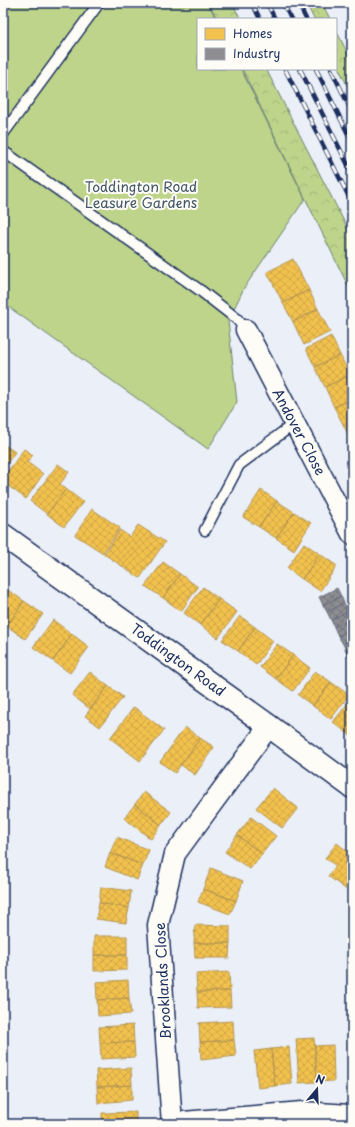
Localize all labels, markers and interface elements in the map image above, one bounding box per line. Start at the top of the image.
legend [197,18,337,70]
text: Homes [233,24,272,42]
text: Industry [233,44,281,62]
park label: Toddington Road Leasure Gardens [85,176,197,213]
street label: Andover Close [268,385,331,479]
street label: Toddington Road [127,618,230,701]
street label: Brooklands Close [149,922,176,1040]
north arrow [297,1069,337,1109]
text: N [314,1070,328,1089]

